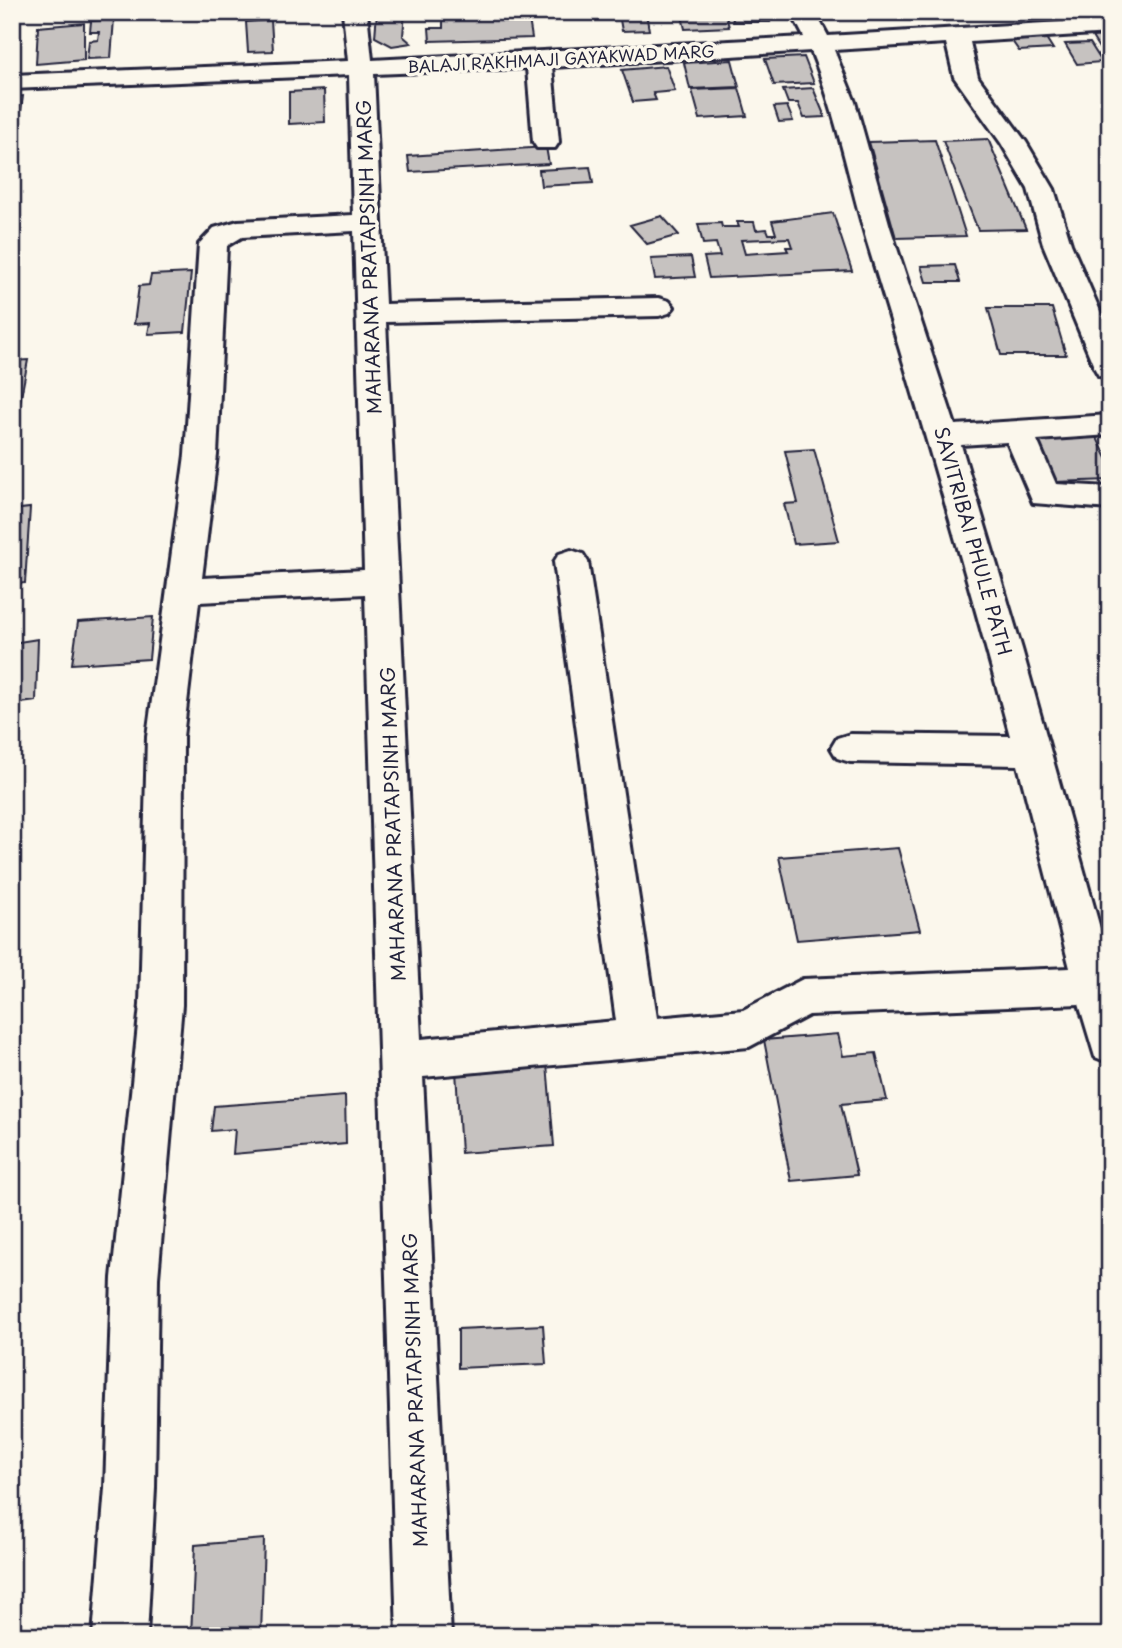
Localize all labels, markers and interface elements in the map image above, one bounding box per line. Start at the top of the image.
street label: BALAJI RAKHMAJI GAYAKWAD MARG [407,38,715,78]
street label: MAHARANA PRATAPSINH MARG [349,99,387,415]
street label: SAVITRIBAI PHULE PATH [928,423,1020,658]
street label: MAHARANA PRATAPSINH MARG [373,666,411,982]
street label: MAHARANA PRATAPSINH MARG [395,1232,433,1548]

